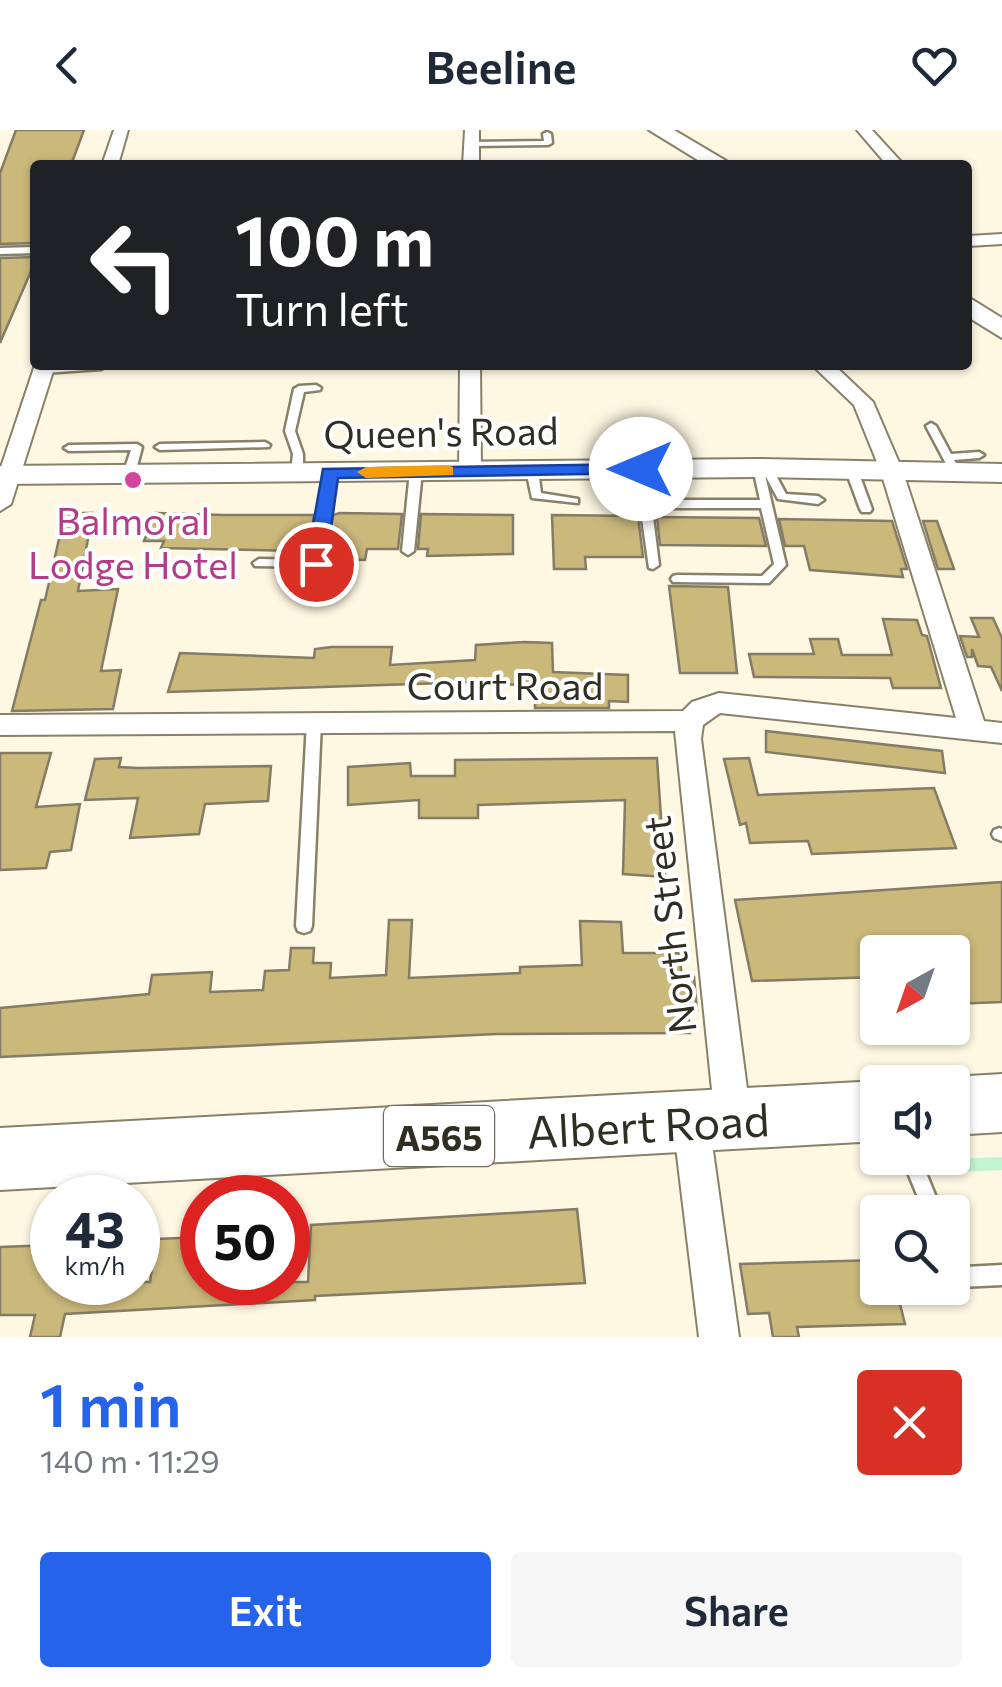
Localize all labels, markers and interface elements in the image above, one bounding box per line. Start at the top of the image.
icon: back [40,38,95,93]
text: Beeline [426,38,576,93]
icon: heart [907,38,962,93]
text: 100 m [235,195,434,280]
icon: left [70,200,200,330]
text: Turn left [235,280,409,335]
street label: Queen's Road [323,405,559,457]
position arrow [589,417,693,521]
marker: Balmoral Lodge Hotel [122,469,144,491]
place label: Balmoral Lodge Hotel [28,496,238,587]
pin [274,522,359,607]
icon: arrive [289,537,344,592]
street label: Court Road [407,661,603,708]
street label: North Street [631,814,705,1036]
north arrow [860,935,970,1045]
map controls [860,935,970,1305]
button: sound [860,1065,970,1175]
street label: Albert Road [525,1090,771,1158]
road number: A565 [384,1106,494,1166]
speed limit sign: 50 [180,1175,310,1305]
button: search [860,1195,970,1305]
text: 43 [65,1197,125,1258]
text: km/h [65,1250,125,1280]
text: 1 min [40,1366,181,1439]
button: close [857,1370,962,1475]
text: 140 m · 11:29 [40,1440,220,1480]
button: Exit [40,1552,491,1667]
button: Share [511,1552,962,1667]

